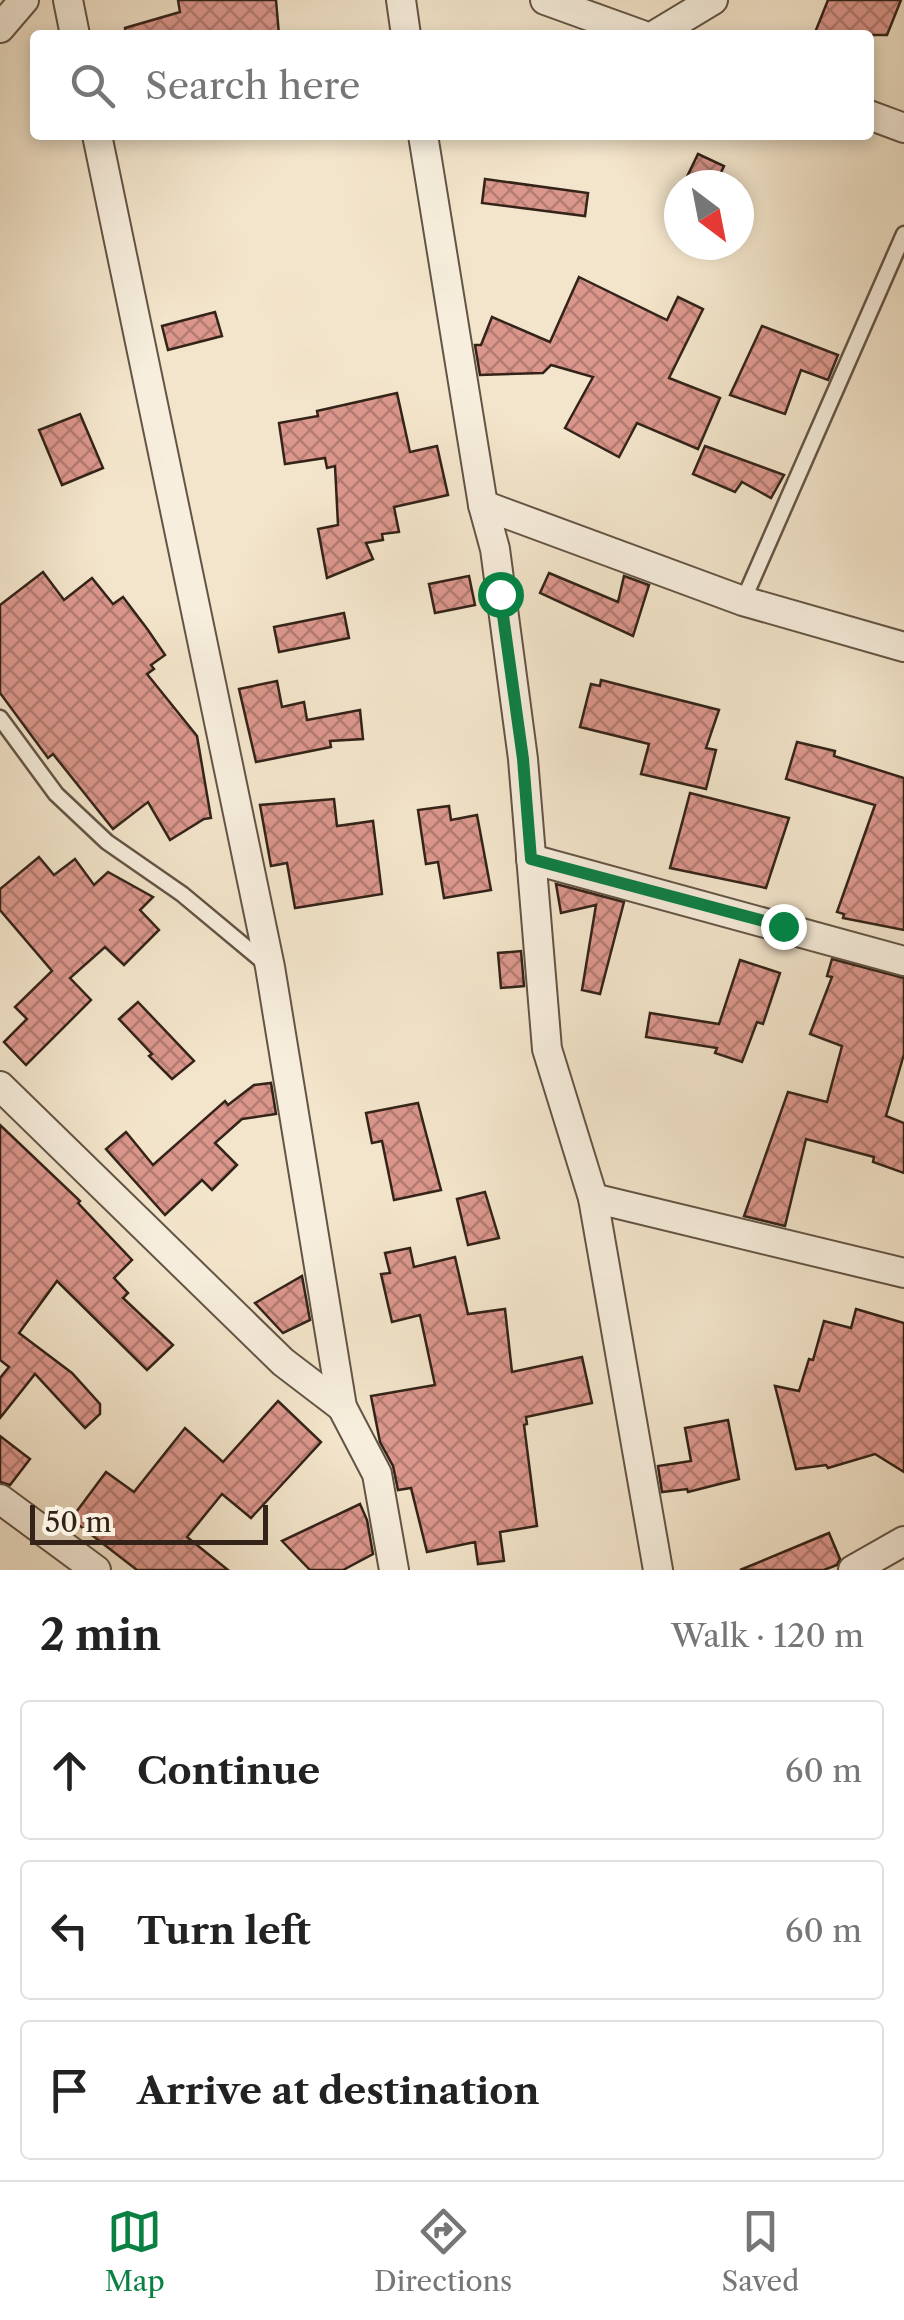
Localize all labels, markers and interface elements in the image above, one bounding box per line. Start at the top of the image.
search box [30,30,874,140]
icon: search [65,58,120,113]
text: Search here [145,62,360,109]
north arrow [664,170,754,260]
route start [478,572,524,618]
route end [761,904,807,950]
scale bar [30,1500,268,1544]
text: 50 m [45,1505,112,1539]
text: 2 min [40,1609,161,1661]
text: Walk · 120 m [671,1616,864,1655]
icon: ahead [42,1743,97,1798]
text: Continue [137,1747,320,1794]
text: 60 m [785,1751,862,1790]
icon: left [42,1903,97,1958]
text: Turn left [137,1907,311,1954]
text: 60 m [785,1911,862,1950]
icon: arrive [42,2063,97,2118]
text: Arrive at destination [137,2067,540,2114]
tab: Map [105,2204,165,2298]
tab: Directions [374,2204,512,2298]
tab: Saved [722,2204,799,2298]

